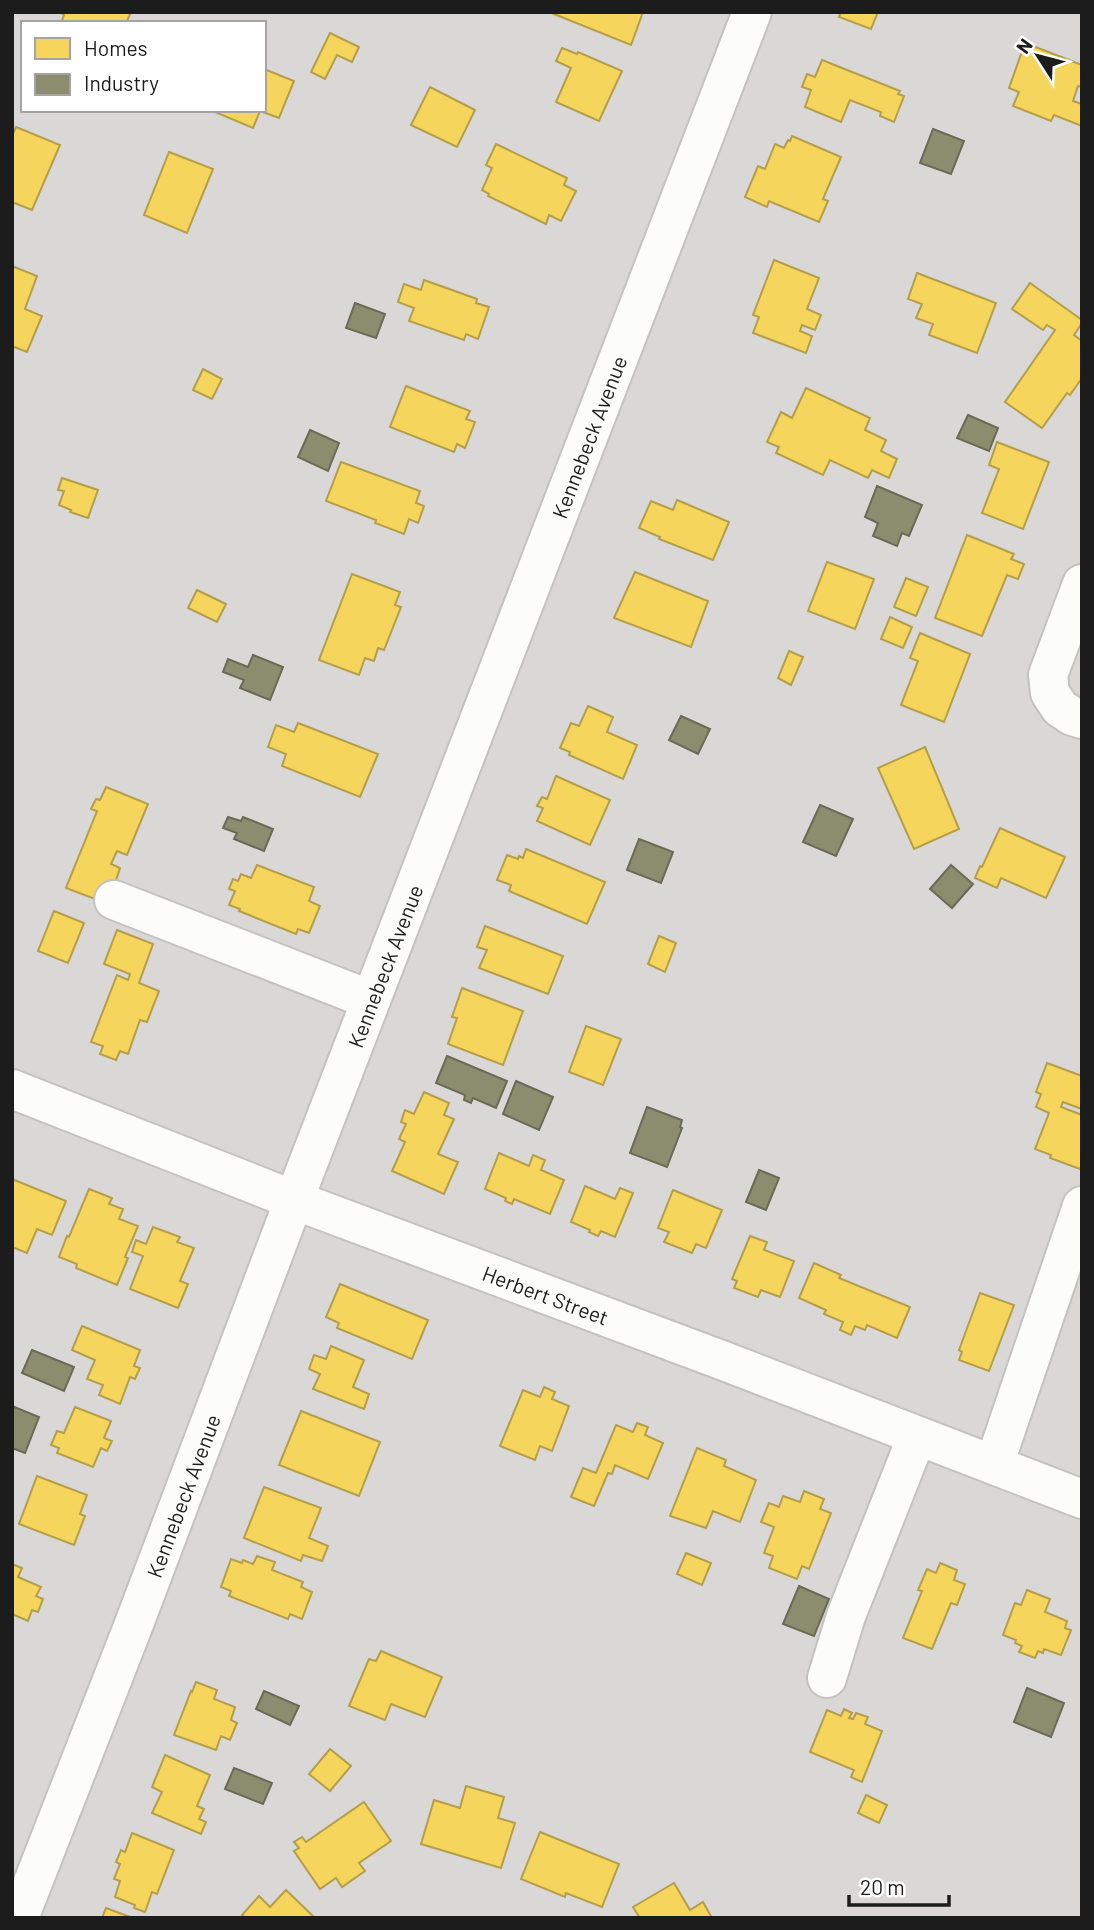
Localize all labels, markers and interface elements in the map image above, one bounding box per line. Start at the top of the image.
legend [21,21,266,112]
north arrow [1003,21,1073,91]
text: N [1011,34,1037,58]
text: Homes [84,35,148,60]
text: Industry [84,70,159,95]
street label: Kennebeck Avenue [546,352,631,522]
street label: Kennebeck Avenue [342,881,427,1051]
street label: Herbert Street [480,1259,612,1329]
street label: Kennebeck Avenue [140,1410,225,1581]
scale bar [849,1864,949,1908]
text: 20 m [860,1874,905,1899]

